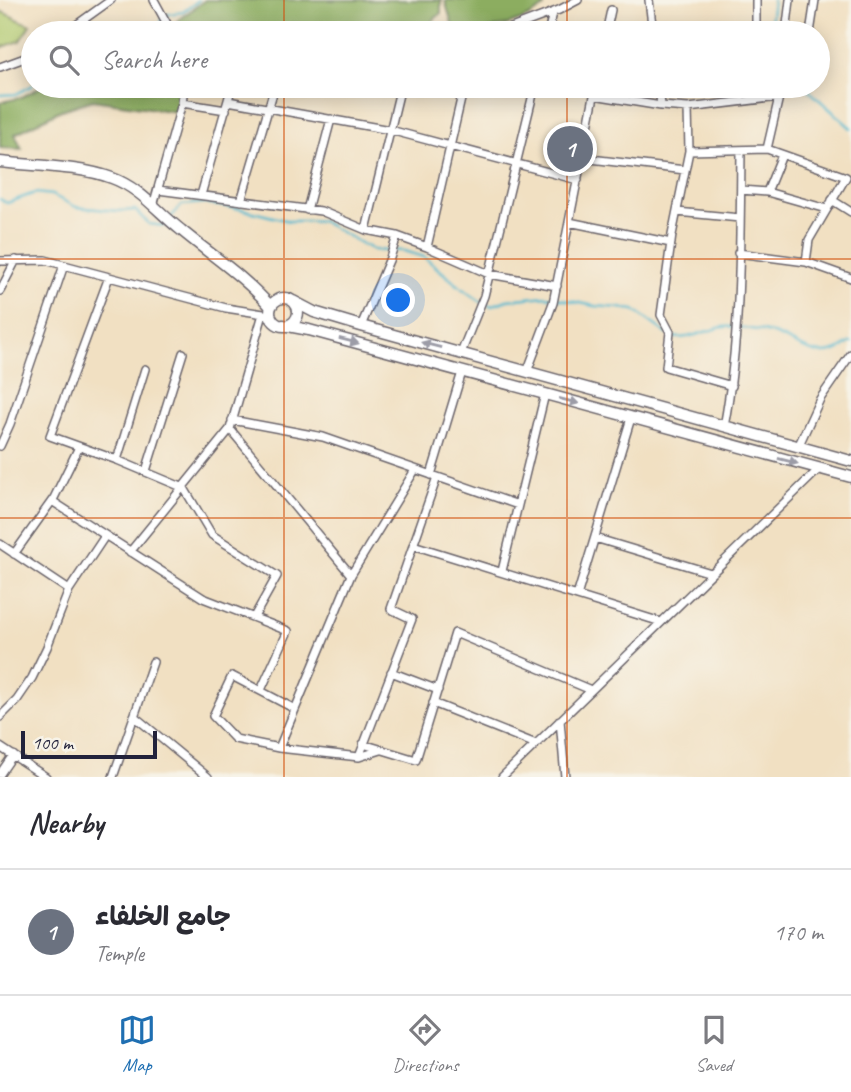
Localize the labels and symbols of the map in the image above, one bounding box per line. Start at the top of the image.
pin: 1 [547,123,593,175]
your location [381,283,415,317]
one-way arrow [338,336,360,347]
one-way arrow [420,339,442,350]
one-way arrow [558,396,580,407]
one-way arrow [777,456,799,467]
scale bar [21,728,158,760]

